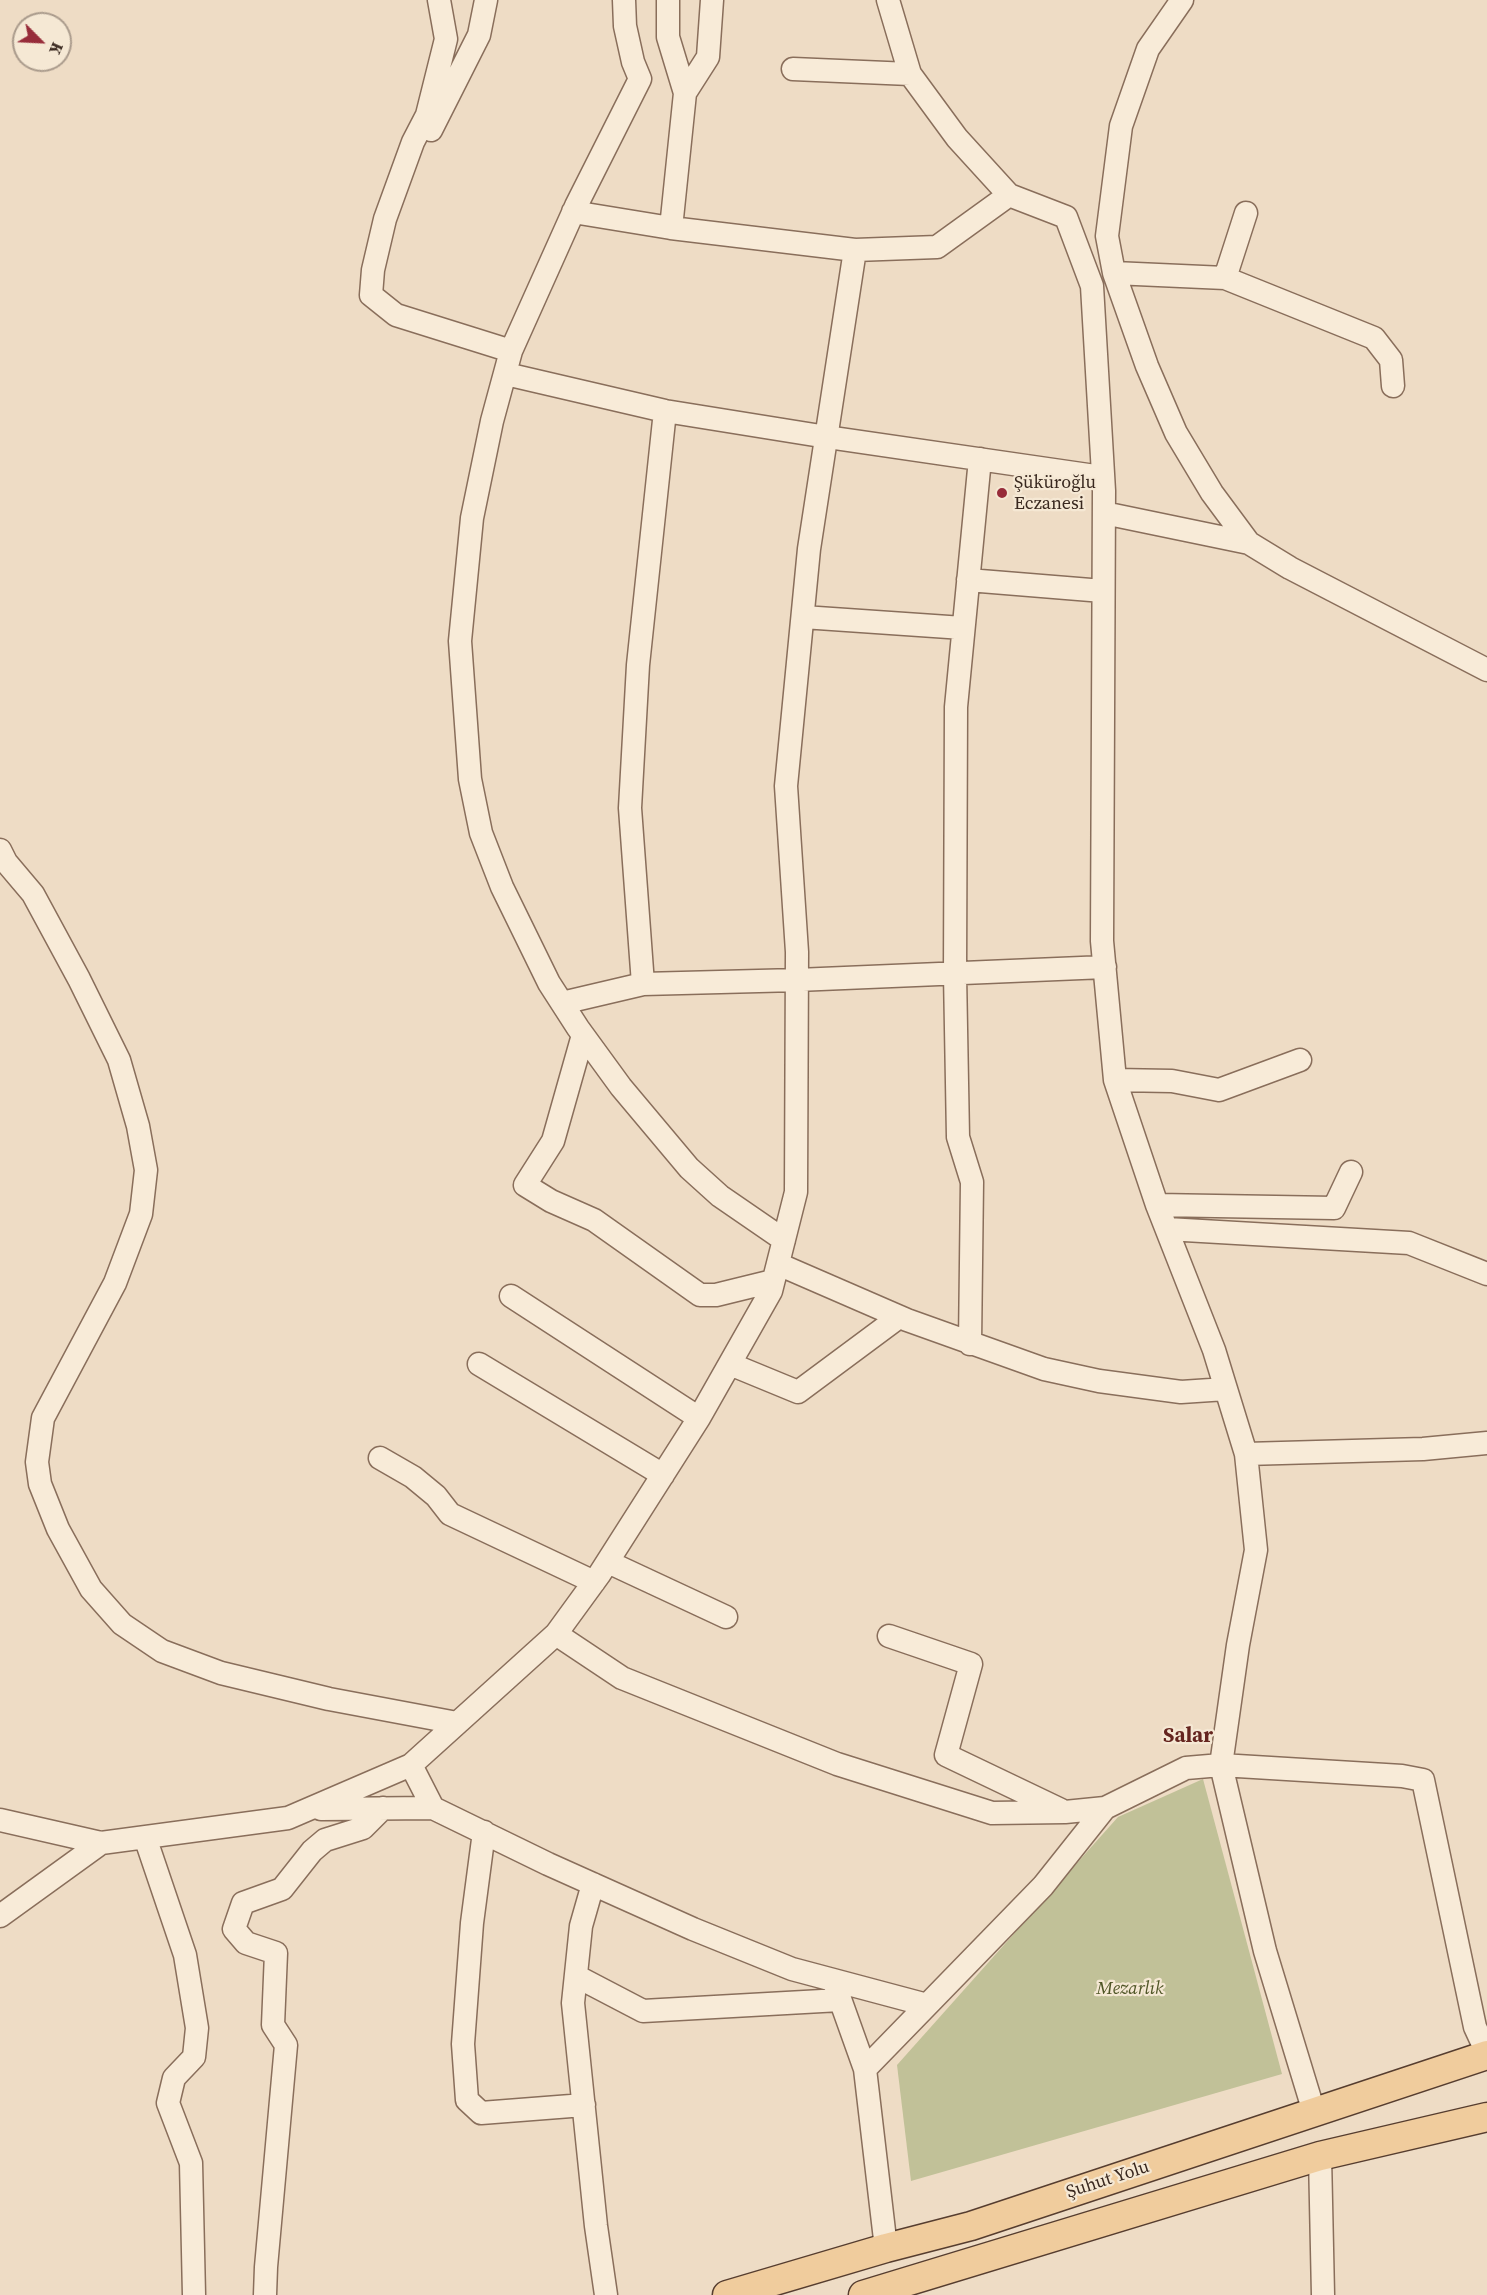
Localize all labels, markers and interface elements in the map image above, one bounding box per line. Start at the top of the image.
north arrow [12,12,72,72]
text: K [44,39,69,58]
place label: Şüküroğlu Eczanesi [1014,472,1096,514]
marker: Şüküroğlu Eczanesi [995,486,1009,500]
district label: Salar [1163,1724,1213,1750]
park label: Mezarlık [1096,1978,1164,2000]
street label: Şuhut Yolu [1064,2156,1152,2204]

